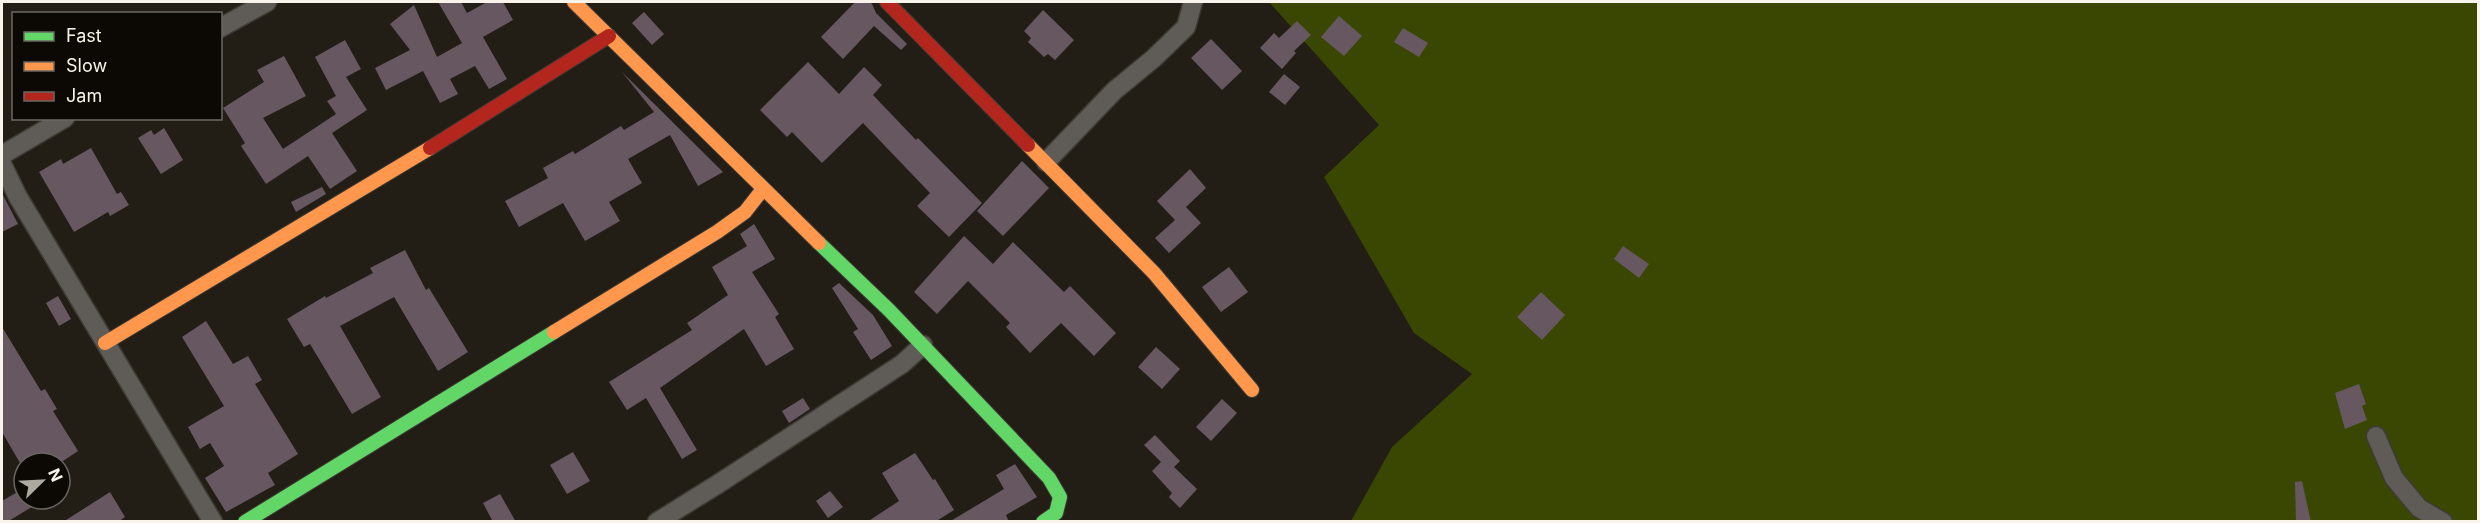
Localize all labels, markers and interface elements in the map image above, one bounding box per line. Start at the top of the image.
legend [12,12,222,120]
text: Fast [66,25,102,46]
text: Slow [66,55,107,76]
text: Jam [66,85,102,106]
north arrow [12,451,72,511]
text: N [44,465,67,485]

